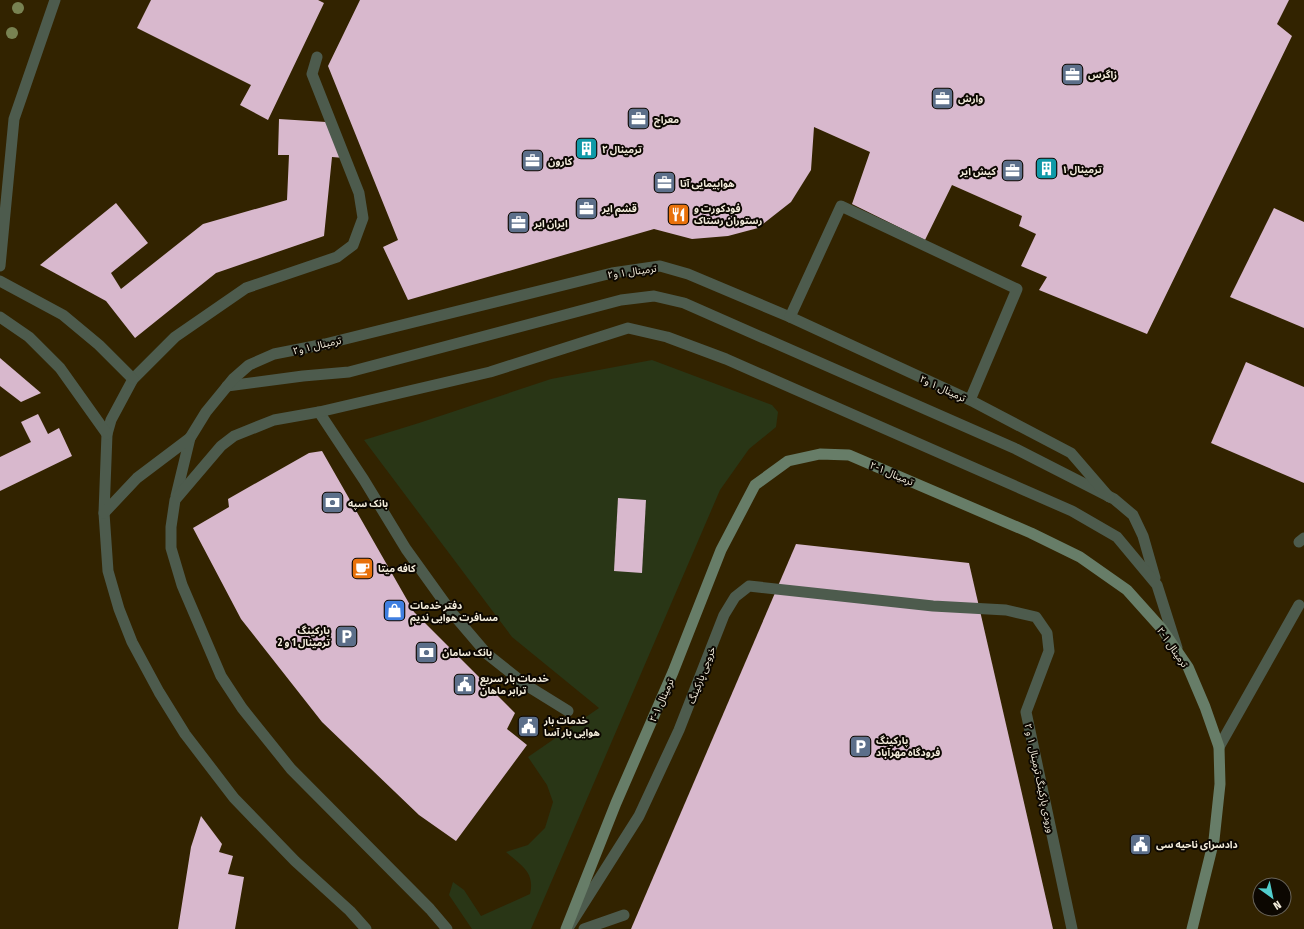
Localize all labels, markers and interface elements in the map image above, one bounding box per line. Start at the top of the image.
office icon: زاگرس [1060,61,1086,87]
place label: زاگرس [1088,69,1117,81]
office icon: وارش [929,85,955,111]
place label: وارش [958,93,983,105]
office icon: معراج [626,106,652,132]
place label: معراج [654,114,679,128]
building icon: ترمینال ۲ [574,136,600,162]
place label: ترمینال ۲ [602,144,642,156]
office icon: کارون [520,148,546,174]
place label: کارون [548,156,573,168]
building icon: ترمینال ۱ [1033,156,1059,182]
office icon: کیش ایر [999,158,1025,184]
place label: ترمینال ۱ [1062,164,1102,176]
place label: کیش ایر [959,166,996,178]
office icon: هواپیمایی آتا [652,170,678,196]
place label: هواپیمایی آتا [680,178,735,191]
office icon: قشم ایر [573,195,599,221]
restaurant icon: فودکورت و رستوران رستاک [665,201,691,227]
place label: قشم ایر [601,203,637,216]
place label: فودکورت و رستوران رستاک [694,203,762,227]
office icon: ایران ایر [505,210,531,236]
place label: ایران ایر [533,218,568,230]
street label: ترمینال ۱ و۲ [607,263,658,281]
street label: ترمینال ۱ و۲ [292,335,343,357]
street label: ترمینال ۱ و۲ [918,373,968,405]
street label: ترمینال ۱-۲ [868,459,915,489]
bank icon: بانک سپه [319,490,345,516]
place label: بانک سپه [348,498,388,511]
cafe icon: کافه میتا [350,555,376,581]
place label: کافه میتا [378,563,416,575]
shop icon: دفتر خدمات مسافرت هوایی ندیم [382,598,408,624]
place label: دفتر خدمات مسافرت هوایی ندیم [410,600,498,625]
parking icon: پارکینگ ترمینال 1 و 2 [333,623,359,649]
place label: پارکینگ ترمینال 1 و 2 [277,625,330,649]
street label: ترمینال ۱-۲ [1154,625,1190,670]
bank icon: بانک سامان [413,639,439,665]
street label: خروجی پارکینگ [686,645,718,706]
place label: بانک سامان [442,647,492,659]
public building icon: خدمات بار سریع ترابر ماهان [451,671,477,697]
place label: خدمات بار سریع ترابر ماهان [480,673,550,697]
street label: ترمینال ۱-۲ [647,677,677,724]
public building icon: خدمات بار هوایی بار آسا [516,713,542,739]
place label: خدمات بار هوایی بار آسا [543,715,601,739]
street label: ورودی پارکینگ ترمینال ۱ و ۲ [1021,722,1057,834]
parking icon: پارکینگ فرودگاه مهرآباد [847,733,873,759]
place label: پارکینگ فرودگاه مهرآباد [876,735,940,759]
public building icon: دادسرای ناحیه سی [1127,831,1153,857]
place label: دادسرای ناحیه سی [1156,839,1238,851]
north arrow [1252,877,1292,917]
text: N [1271,898,1283,912]

